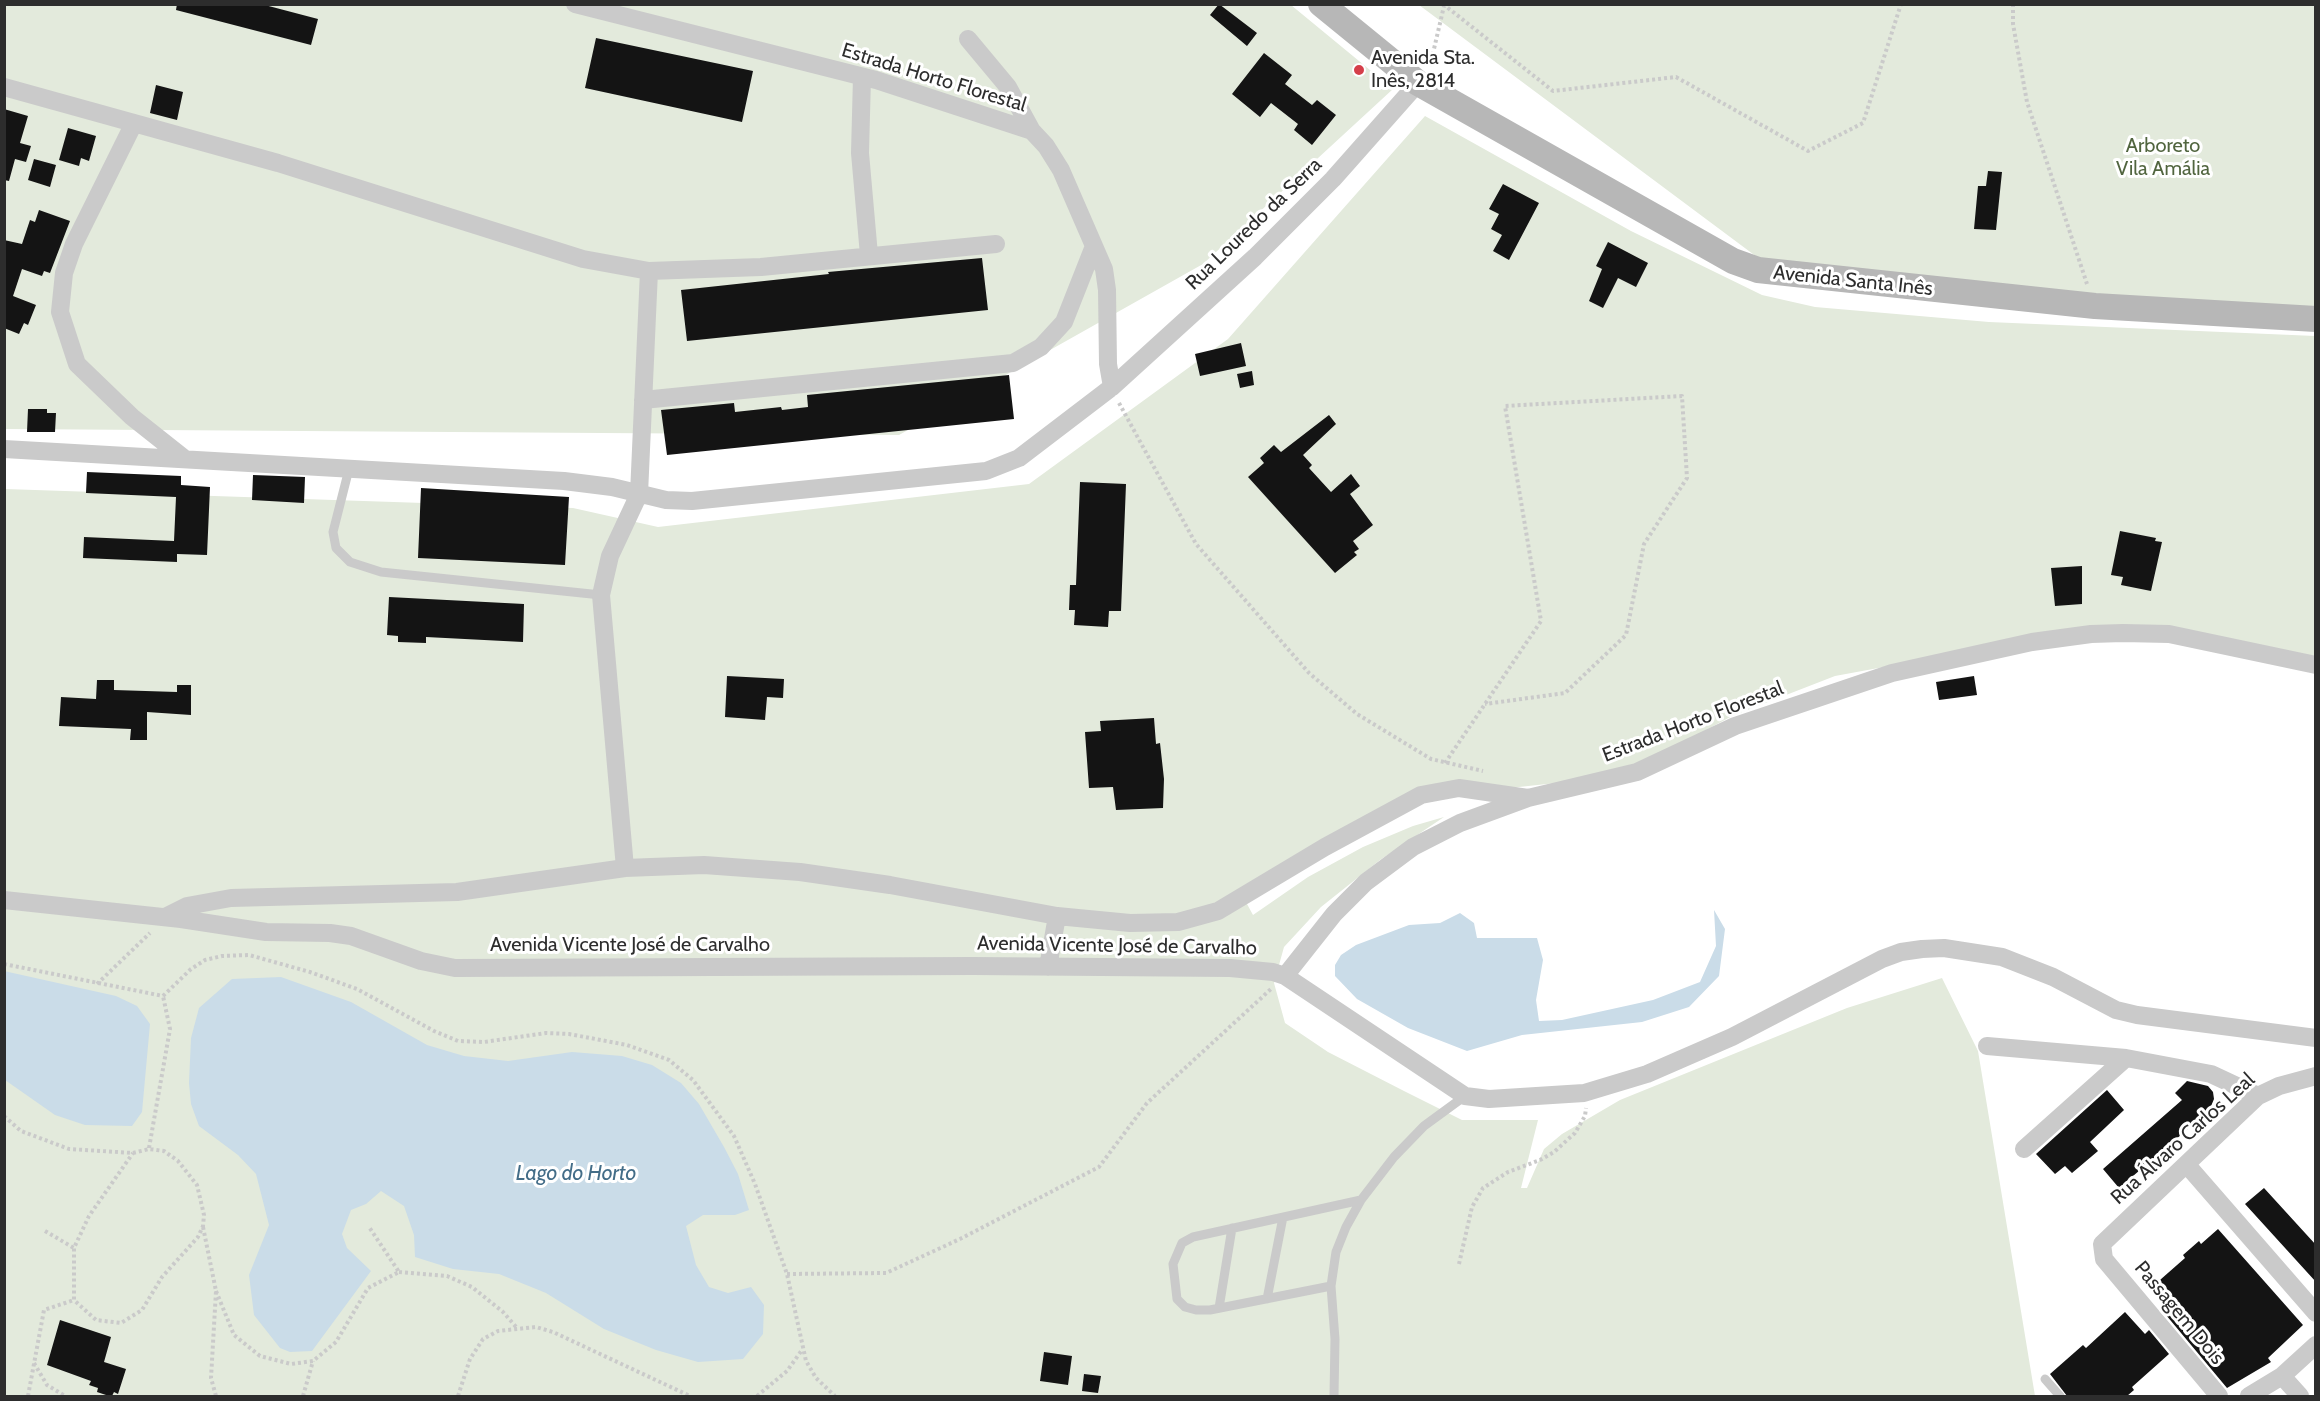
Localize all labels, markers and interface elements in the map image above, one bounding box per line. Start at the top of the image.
street label: Estrada Horto Florestal [839,38,1029,118]
place label: Avenida Sta. Inês, 2814 [1371,46,1475,93]
marker: Avenida Sta. Inês, 2814 [1352,63,1366,77]
park label: Arboreto Vila Amália [2116,134,2210,181]
street label: Rua Louredo da Serra [1181,153,1327,295]
street label: Avenida Santa Inês [1772,261,1934,301]
street label: Estrada Horto Florestal [1599,676,1787,768]
street label: Avenida Vicente José de Carvalho [977,932,1257,960]
street label: Avenida Vicente José de Carvalho [490,933,770,957]
street label: Rua Álvaro Carlos Leal [2106,1068,2260,1210]
water label: Lago do Horto [516,1161,636,1187]
street label: Passagem Dois [2129,1257,2229,1369]

